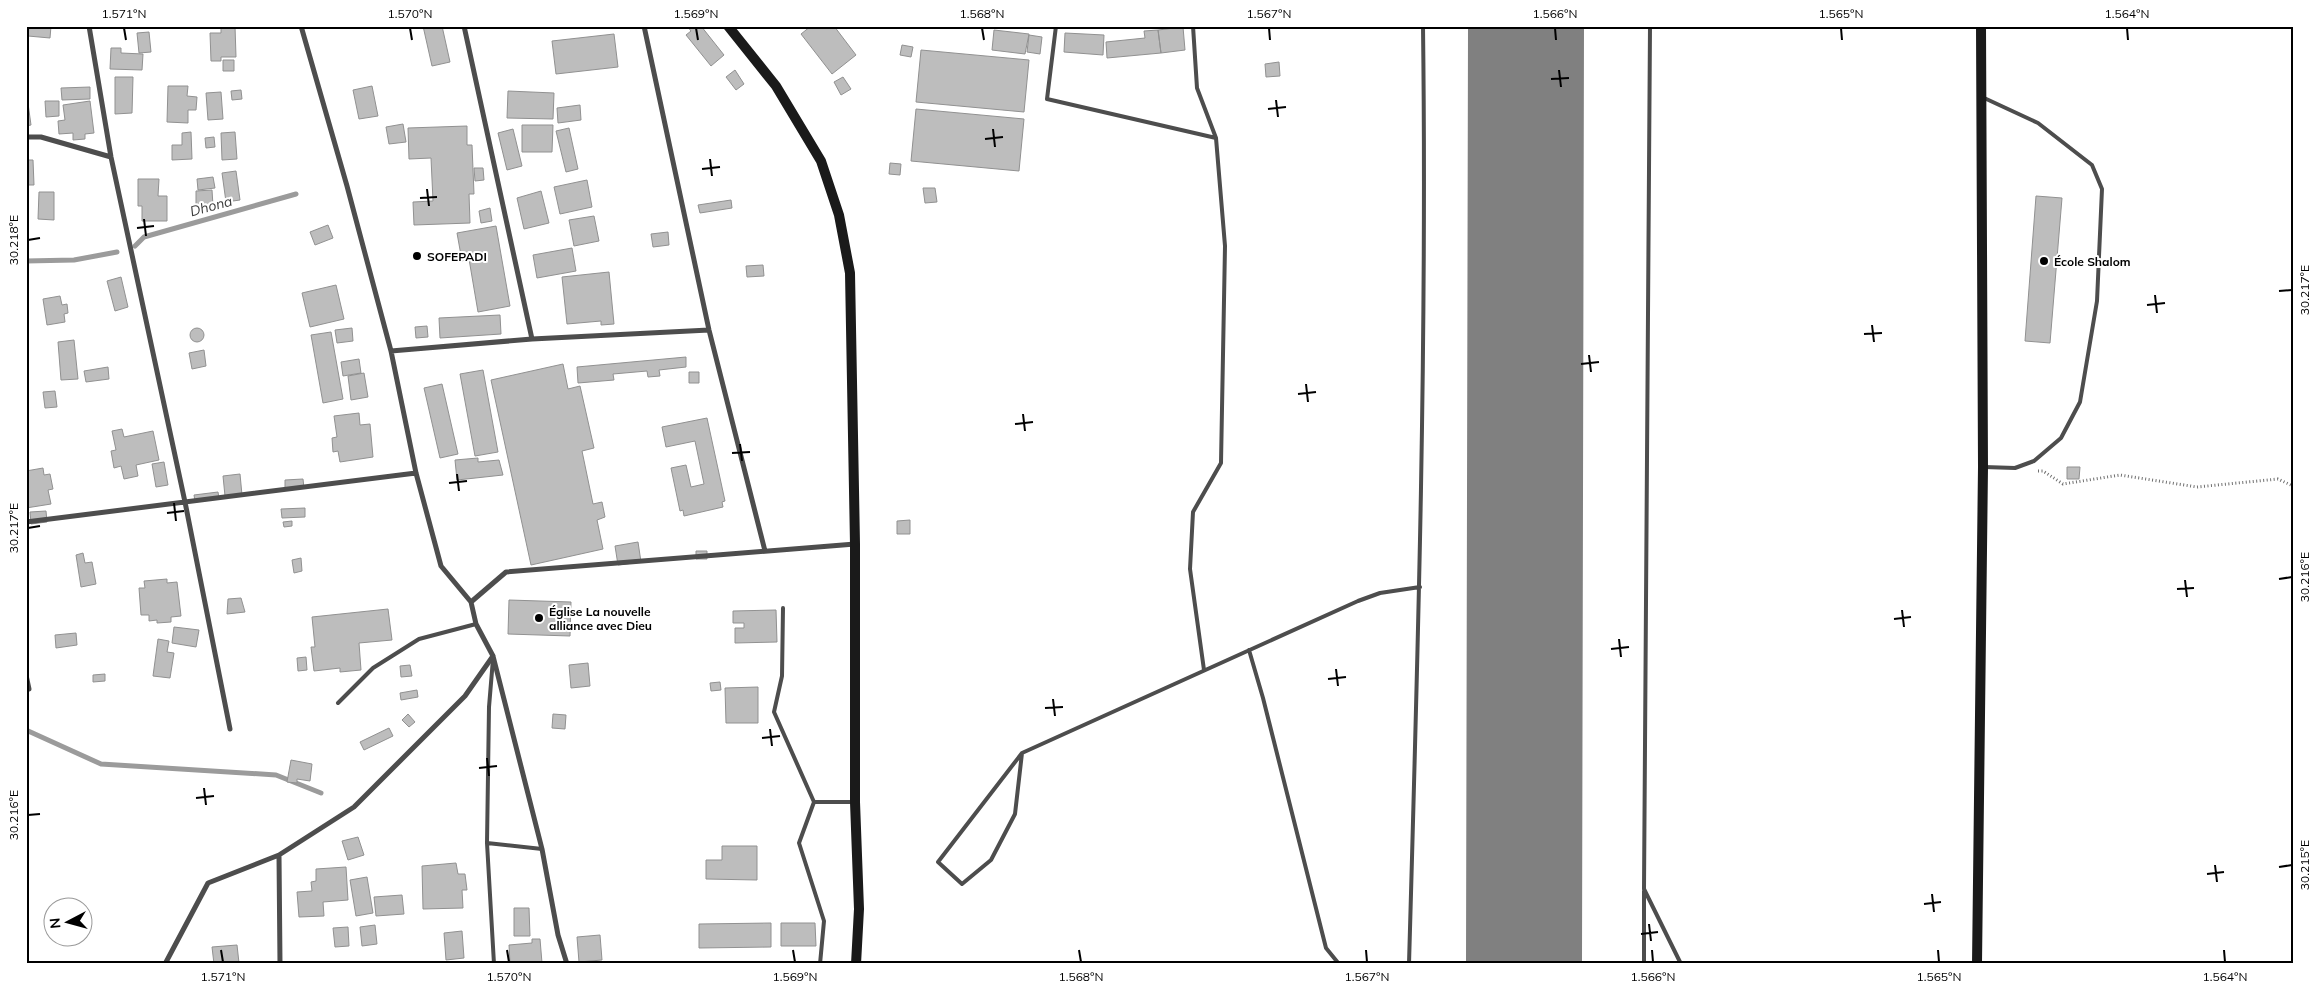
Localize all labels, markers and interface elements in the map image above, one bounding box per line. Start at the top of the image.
text: 1.571°N [102,6,146,21]
text: 1.570°N [388,6,432,21]
text: 1.569°N [674,6,718,21]
text: 1.568°N [960,6,1004,21]
text: 1.567°N [1247,6,1291,21]
text: 1.566°N [1533,6,1577,21]
text: 1.565°N [1819,6,1863,21]
text: 1.564°N [2105,6,2149,21]
water label: Dhona [188,192,234,220]
text: 30.218°E [6,215,21,265]
place label: SOFEPADI [427,249,487,264]
marker: SOFEPADI [411,250,423,262]
place label: École Shalom [2054,254,2131,269]
marker: École Shalom [2038,255,2050,267]
text: 30.217°E [2297,265,2312,315]
text: 30.217°E [6,503,21,553]
text: 30.216°E [2297,552,2312,602]
place label: Église La nouvelle alliance avec Dieu [549,604,652,633]
marker: Église La nouvelle alliance avec Dieu [533,612,545,624]
text: 30.216°E [6,790,21,840]
text: 30.215°E [2297,840,2312,890]
north arrow [42,898,92,948]
text: N [46,917,65,930]
text: 1.571°N [201,969,245,984]
text: 1.570°N [487,969,531,984]
text: 1.569°N [773,969,817,984]
text: 1.568°N [1059,969,1103,984]
text: 1.567°N [1345,969,1389,984]
text: 1.566°N [1631,969,1675,984]
text: 1.565°N [1917,969,1961,984]
text: 1.564°N [2203,969,2247,984]

